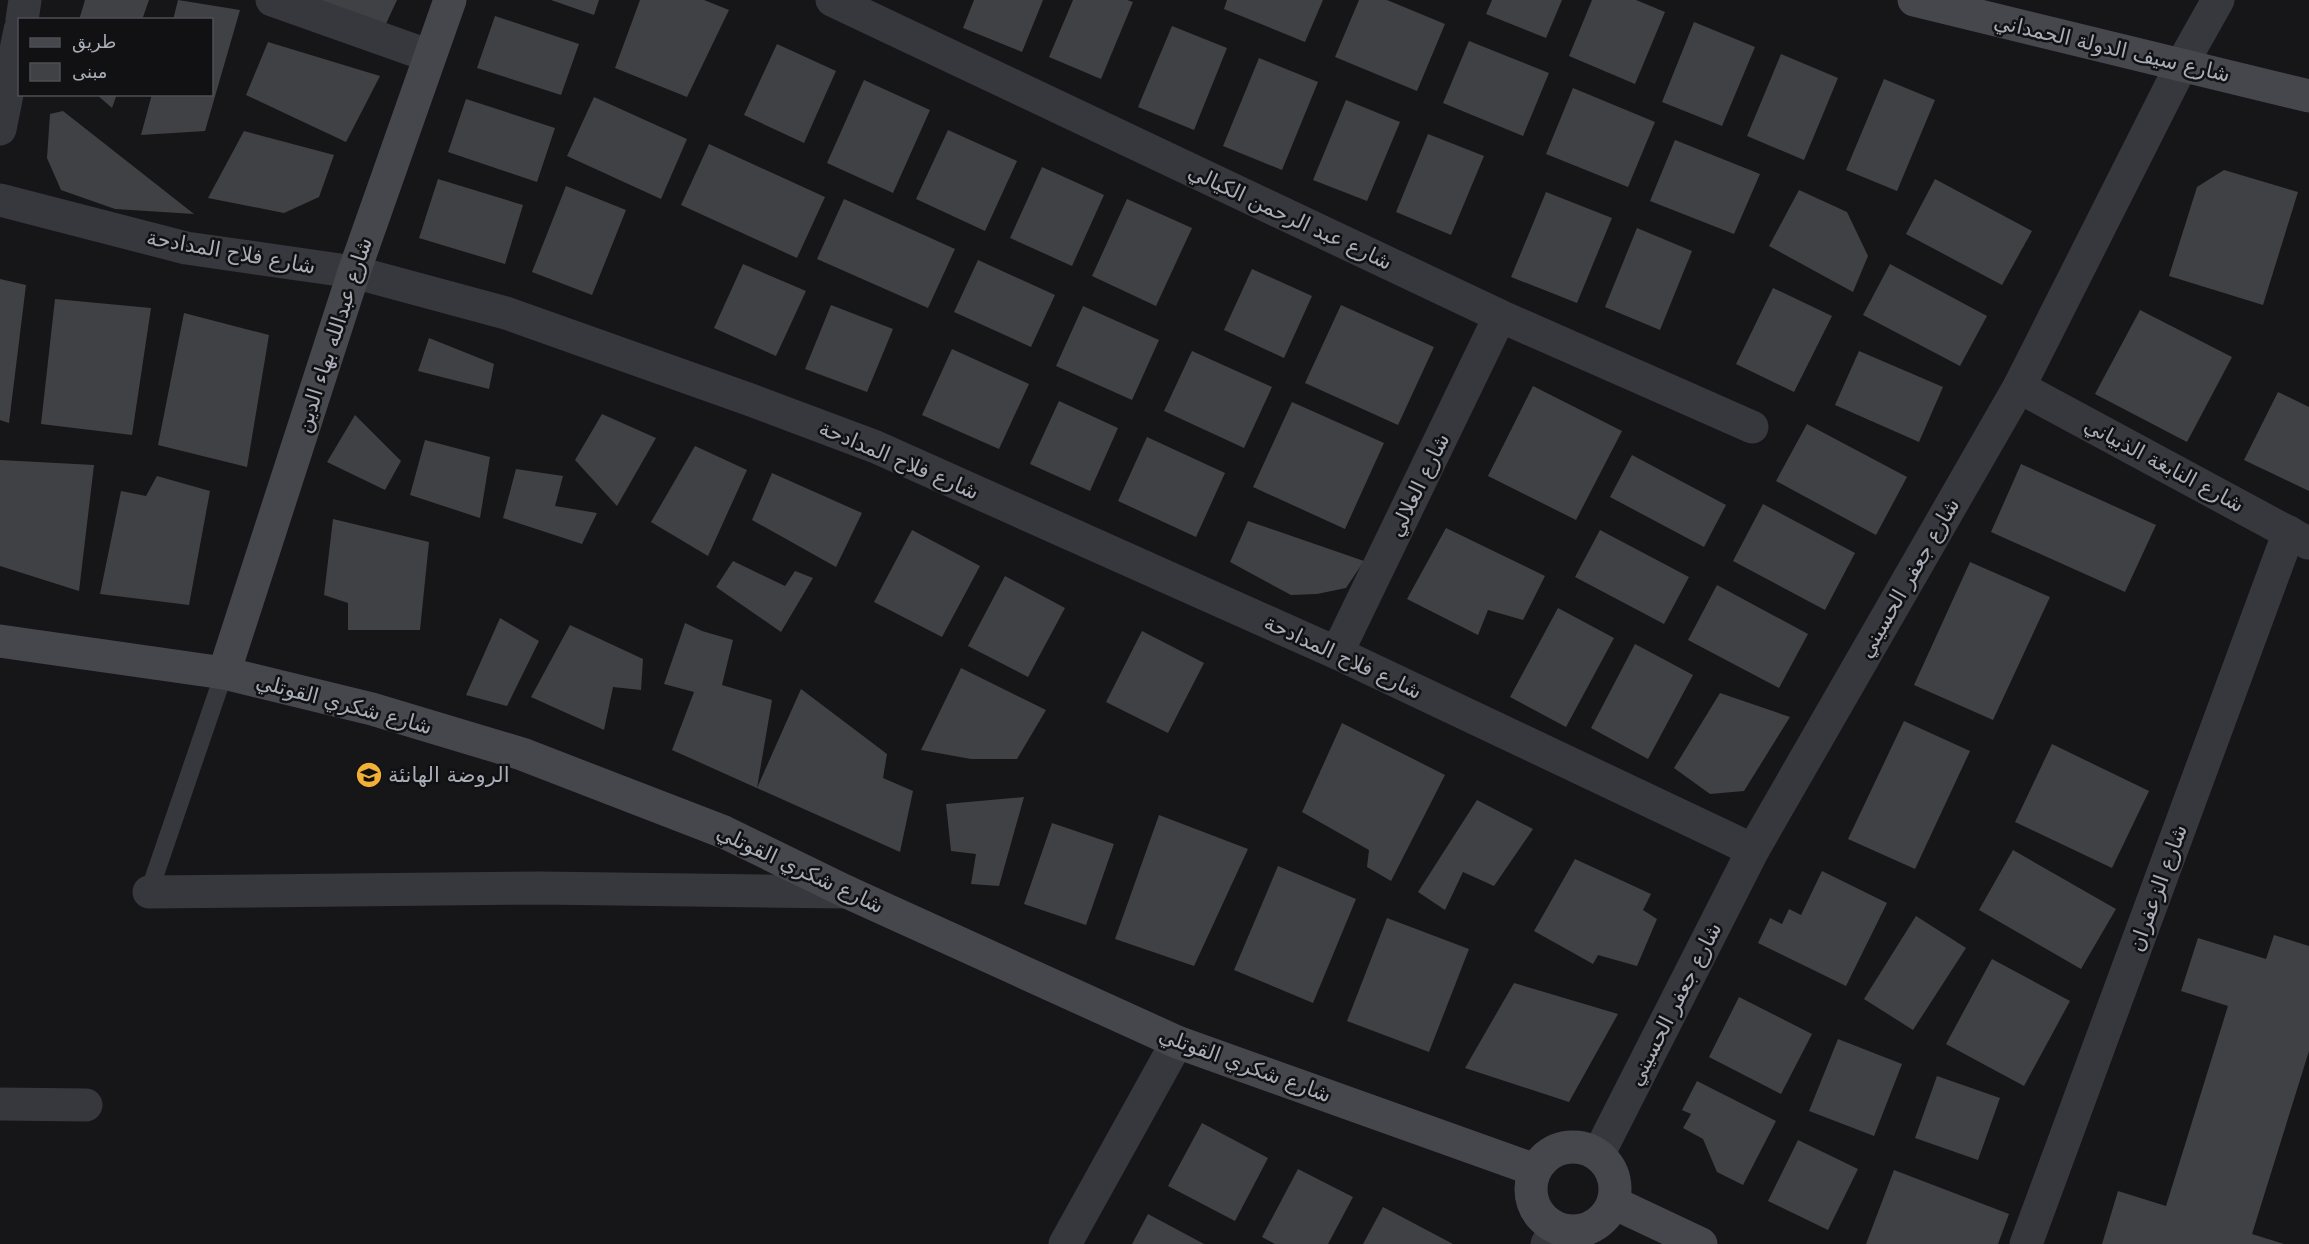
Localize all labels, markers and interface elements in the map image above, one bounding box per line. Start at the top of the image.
street label: شارع سيف الدولة الحمداني [1992,9,2232,87]
legend [18,18,213,96]
text: طريق [72,31,116,53]
text: مبنى [72,61,108,82]
street label: شارع عبد الرحمن الكيالي [1184,159,1396,275]
street label: شارع فلاح المدادحة [145,225,317,279]
street label: شارع عبدالله بهاء الدين [291,234,377,436]
street label: شارع النابغة الذبياني [2080,413,2248,517]
street label: شارع فلاح المدادحة [816,416,982,504]
street label: شارع العلالي [1384,429,1454,541]
street label: شارع جعفر الحسيني [1854,494,1964,662]
street label: شارع فلاح المدادحة [1260,610,1426,704]
street label: شارع شكري القوتلي [253,669,435,739]
school or university icon: الروضة الهانئة [354,760,384,790]
place label: الروضة الهانئة [388,763,509,787]
street label: شارع شكري القوتلي [713,820,887,918]
street label: شارع الزعفران [2124,821,2192,955]
street label: شارع جعفر الحسيني [1623,918,1727,1090]
street label: شارع شكري القوتلي [1156,1023,1334,1107]

